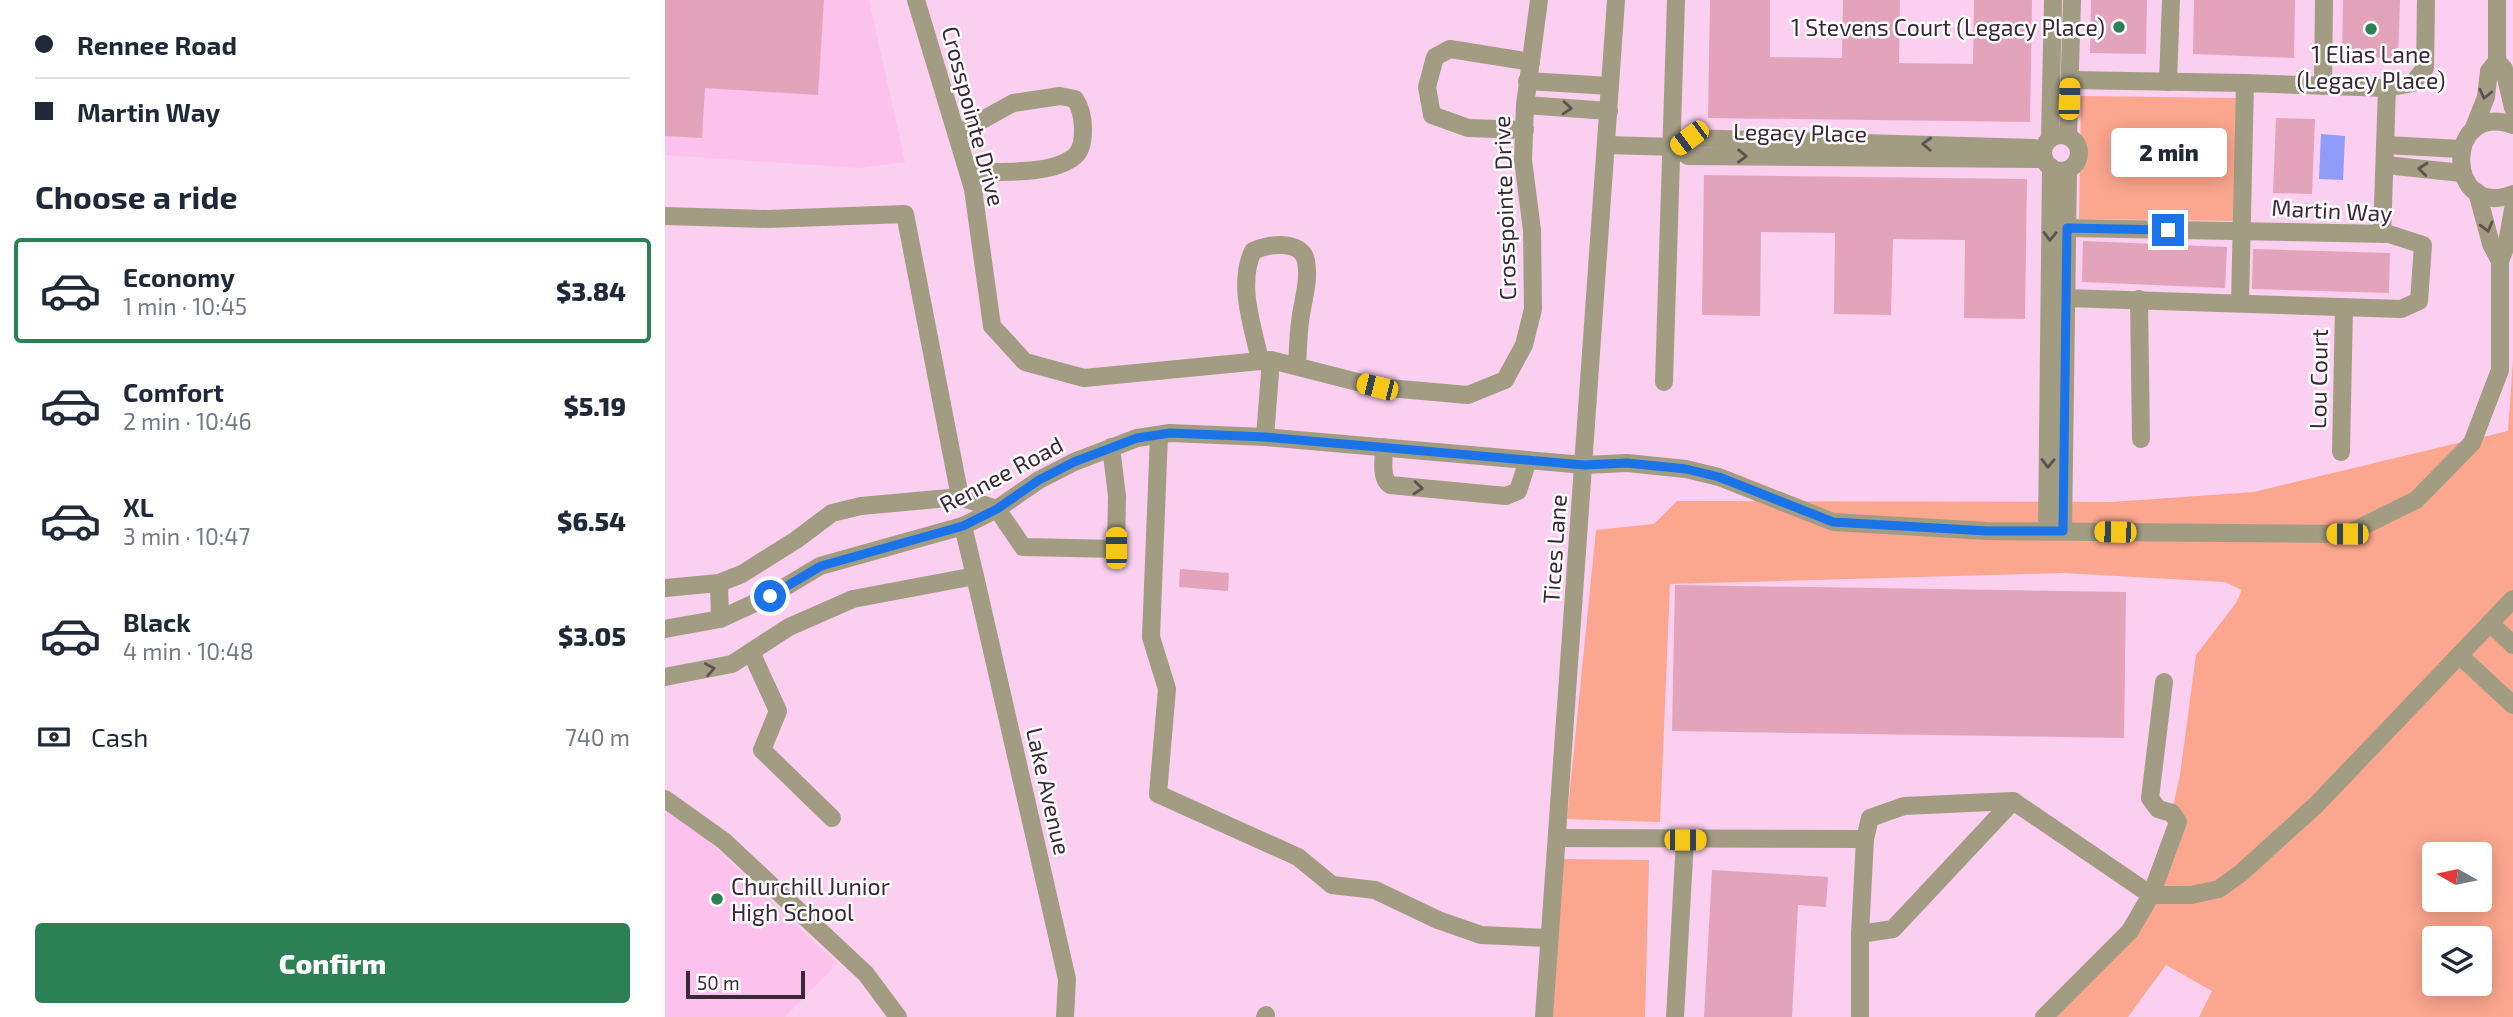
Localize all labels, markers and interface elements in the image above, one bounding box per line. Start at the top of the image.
place label: 1 Stevens Court (Legacy Place) [1791,13,2105,41]
marker: 1 Stevens Court (Legacy Place) [2111,19,2127,35]
marker: 1 Elias Lane (Legacy Place) [2363,21,2379,37]
street label: Crosspointe Drive [937,23,1011,209]
text: Rennee Road [77,29,237,60]
place label: 1 Elias Lane (Legacy Place) [2297,40,2445,94]
car [2058,78,2081,120]
one-way arrow [2479,88,2493,100]
text: Martin Way [77,96,220,127]
one-way arrow [1561,100,1572,115]
street label: Crosspointe Drive [1487,115,1521,301]
car [1666,117,1713,159]
street label: Legacy Place [1733,117,1867,147]
callout: 2 min [2110,128,2226,177]
one-way arrow [1921,136,1932,151]
text: 2 min [2139,138,2199,166]
one-way arrow [1736,149,1747,164]
one-way arrow [2417,162,2428,177]
text: Choose a ride [35,177,238,215]
street label: Martin Way [2271,193,2393,227]
route end [2152,214,2184,246]
one-way arrow [2479,221,2493,233]
one-way arrow [2042,231,2058,241]
icon: car [39,259,102,322]
text: Economy [123,261,235,292]
text: $3.84 [556,275,626,306]
text: 1 min · 10:45 [123,292,247,320]
street label: Lou Court [2303,328,2333,429]
car [1355,372,1400,402]
icon: car [39,374,102,437]
text: Comfort [123,376,224,407]
text: $5.19 [563,390,626,421]
text: 2 min · 10:46 [123,407,252,435]
street label: Rennee Road [934,430,1068,518]
one-way arrow [2040,458,2055,469]
one-way arrow [1413,480,1424,495]
icon: car [39,489,102,552]
text: XL [123,491,154,522]
street label: Tices Lane [1536,493,1572,605]
text: $6.54 [557,505,626,536]
car [2094,521,2137,543]
text: 3 min · 10:47 [123,522,250,550]
car [2327,524,2369,545]
car [1106,527,1127,569]
route start [754,580,786,612]
icon: car [39,604,102,667]
text: Black [123,606,191,637]
text: $3.05 [558,620,626,651]
text: 4 min · 10:48 [123,637,254,665]
one-way arrow [704,662,716,677]
icon: cash [35,718,73,756]
text: Cash [91,721,148,752]
text: 740 m [565,723,630,751]
street label: Lake Avenue [1021,725,1077,857]
car [1665,830,1707,851]
north arrow [2422,842,2492,912]
map controls [2422,842,2492,996]
place label: Churchill Junior High School [731,872,890,926]
marker: Churchill Junior High School [709,891,725,907]
button: Confirm [35,923,630,1003]
button: layers [2422,926,2492,996]
scale bar [686,968,805,1000]
text: 50 m [697,971,740,994]

